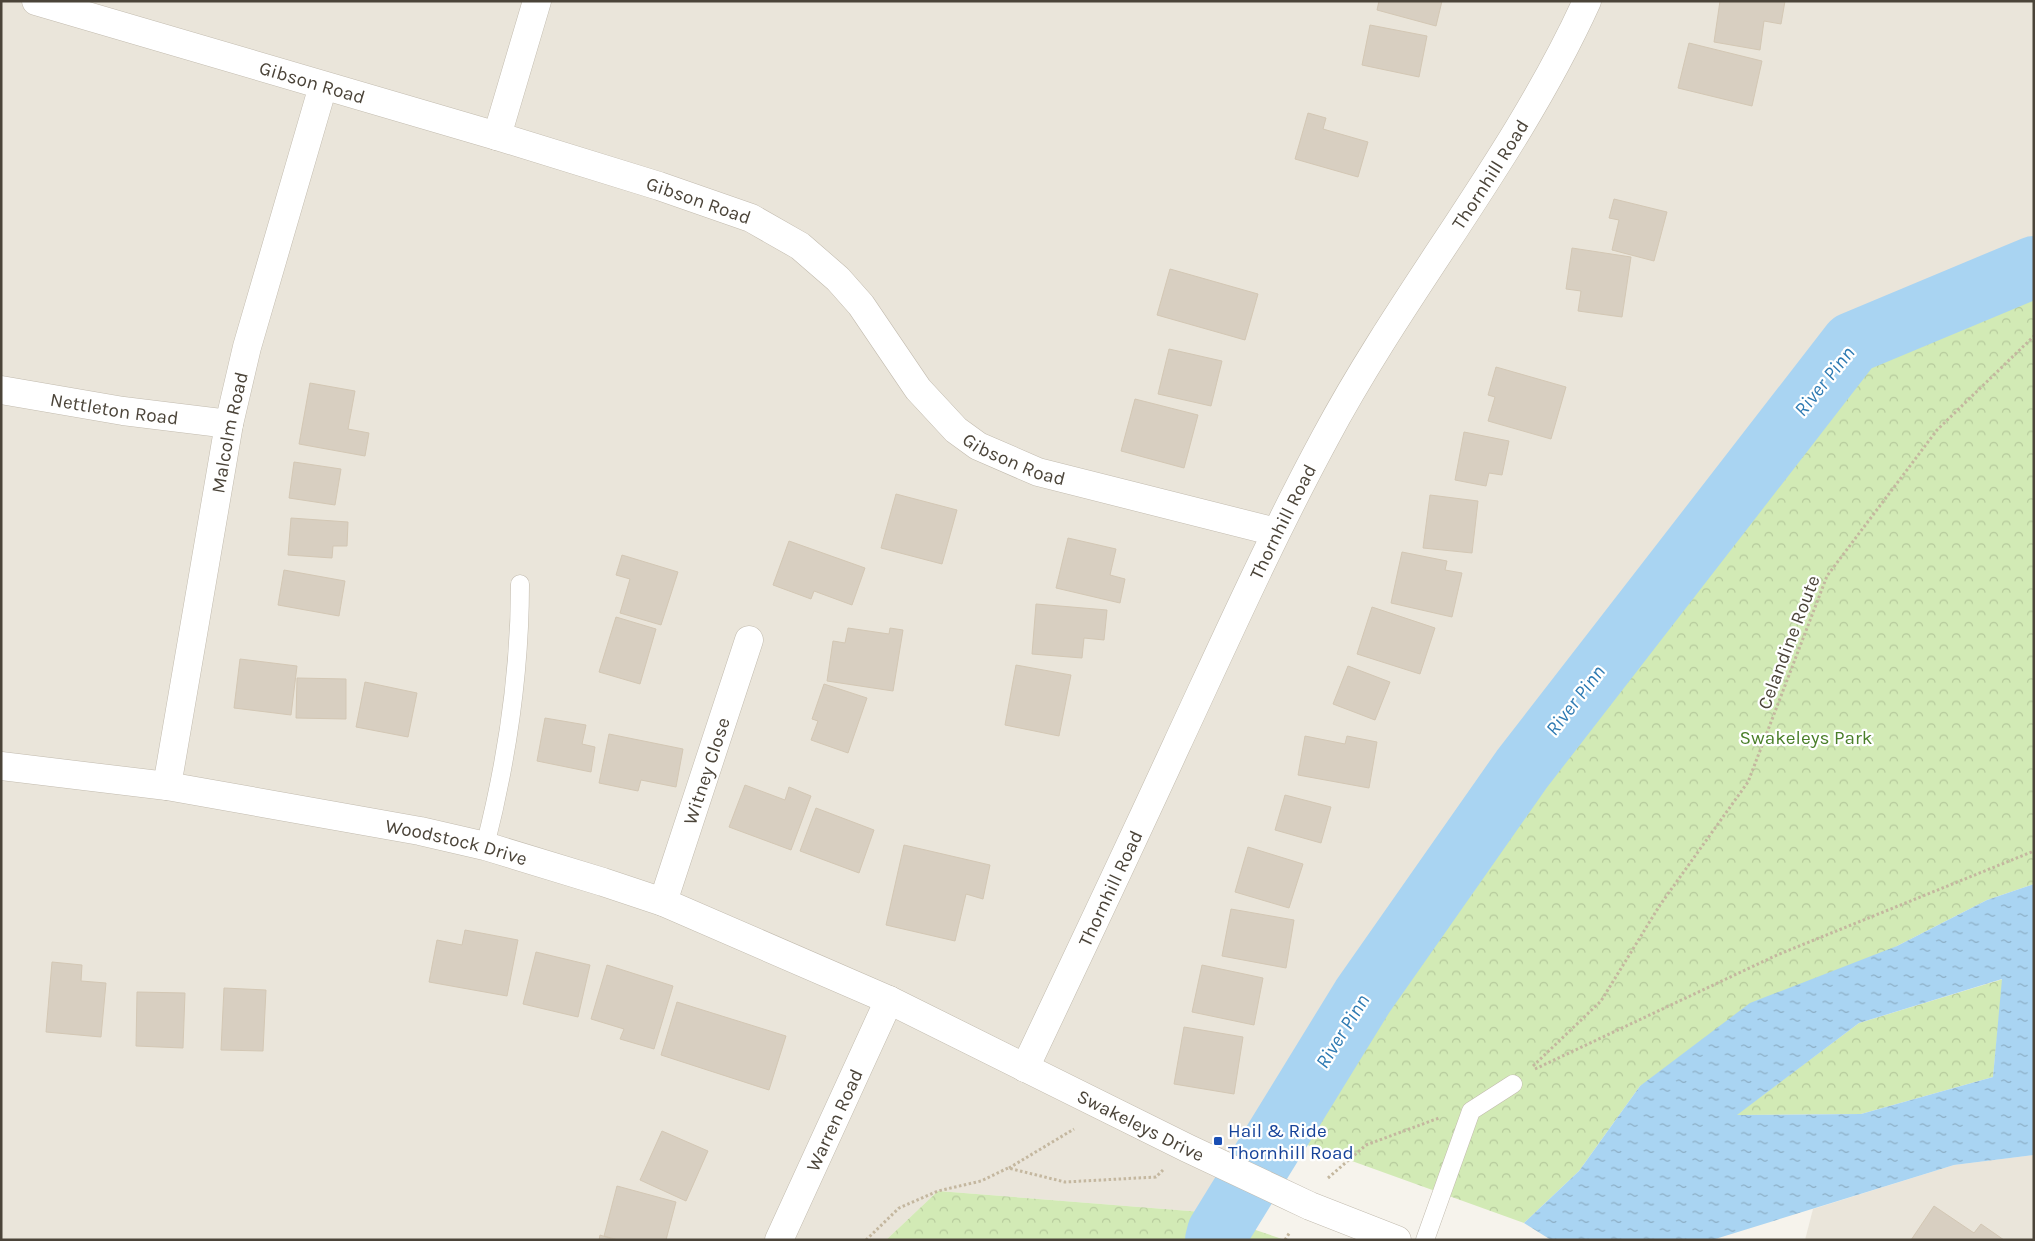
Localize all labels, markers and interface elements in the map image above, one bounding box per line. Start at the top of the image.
street label: Gibson Road [257,57,368,109]
street label: Thornhill Road [1447,116,1534,234]
street label: Gibson Road [643,173,754,229]
water label: River Pinn [1789,342,1859,421]
street label: Malcolm Road [207,370,253,495]
street label: Nettleton Road [49,389,180,430]
street label: Gibson Road [958,428,1067,490]
street label: Thornhill Road [1245,461,1321,583]
street label: Celandine Route [1753,572,1825,712]
water label: River Pinn [1541,661,1610,740]
street label: Witney Close [679,715,735,828]
park label: Swakeleys Park [1739,727,1873,749]
street label: Woodstock Drive [384,815,530,870]
street label: Thornhill Road [1074,827,1147,950]
water label: River Pinn [1311,990,1374,1073]
street label: Warren Road [802,1066,868,1175]
street label: Swakeleys Drive [1073,1085,1208,1167]
place label: Hail & Ride Thornhill Road [1228,1120,1354,1164]
marker: Hail & Ride Thornhill Road [1212,1135,1224,1147]

